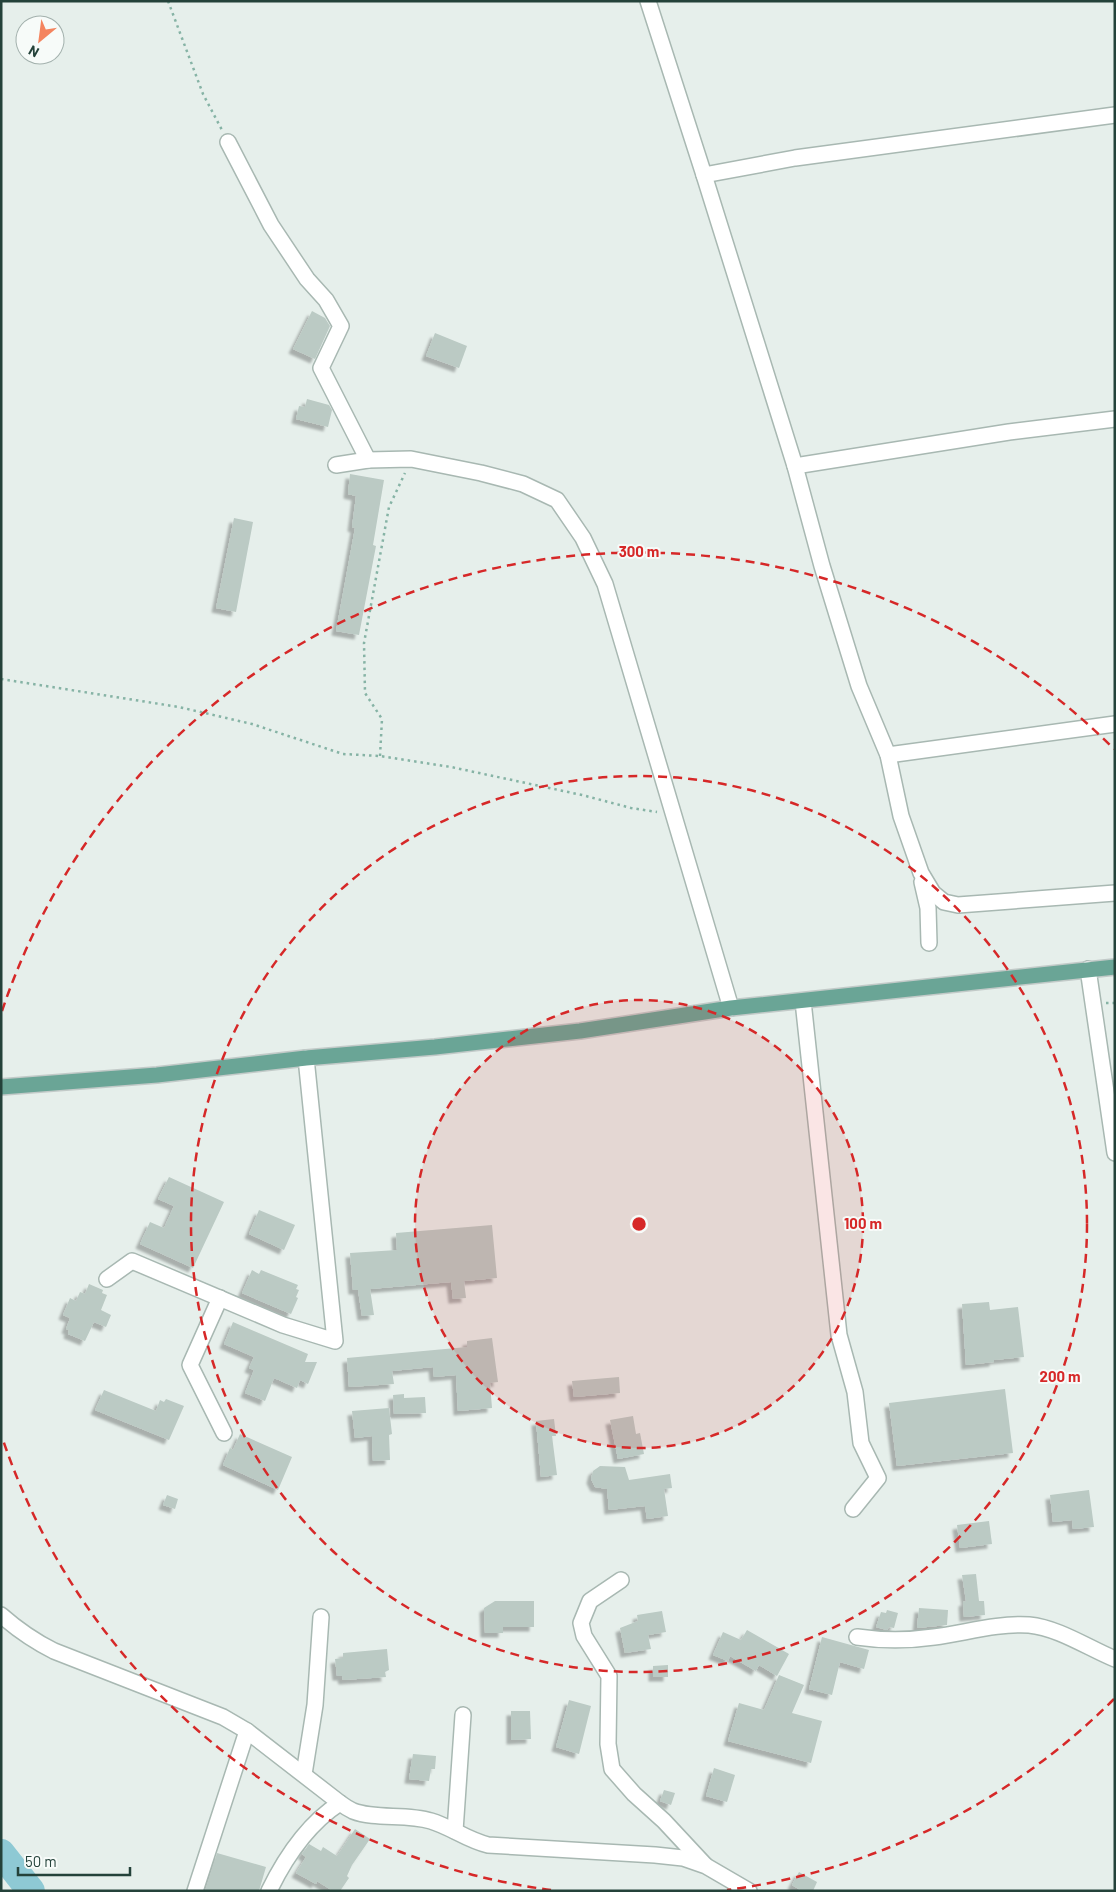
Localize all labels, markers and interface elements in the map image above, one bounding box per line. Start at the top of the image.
north arrow [15,15,65,65]
text: N [25,42,42,61]
text: 300 m [619,542,659,560]
text: 100 m [844,1214,882,1232]
centre of rings [630,1215,648,1233]
text: 200 m [1039,1367,1081,1385]
scale bar [18,1844,130,1876]
text: 50 m [25,1852,57,1870]

